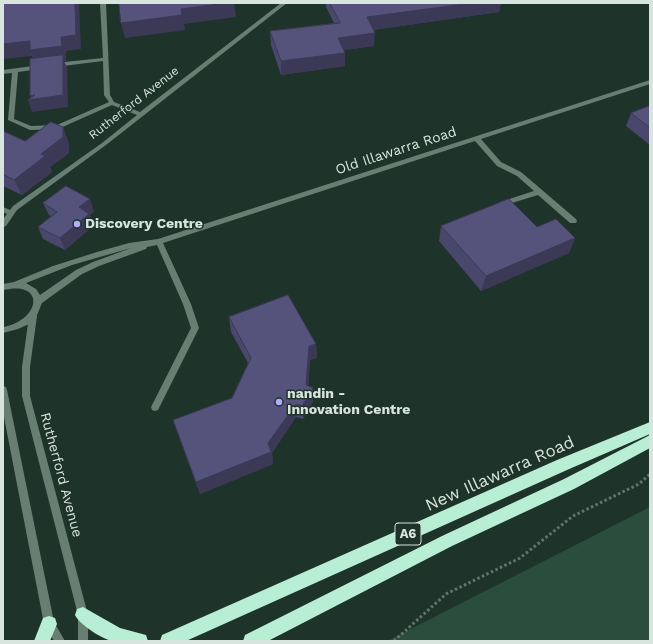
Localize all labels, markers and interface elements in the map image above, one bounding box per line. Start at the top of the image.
street label: Rutherford Avenue [86,63,182,143]
street label: Old Illawarra Road [333,123,459,179]
place label: Discovery Centre [85,216,203,232]
marker: Discovery Centre [72,219,82,229]
place label: nandin - Innovation Centre [287,386,410,418]
marker: nandin - Innovation Centre [274,397,284,407]
street label: Rutherford Avenue [36,411,86,539]
street label: New Illawarra Road [422,432,578,516]
road number: A6 [395,523,421,545]

